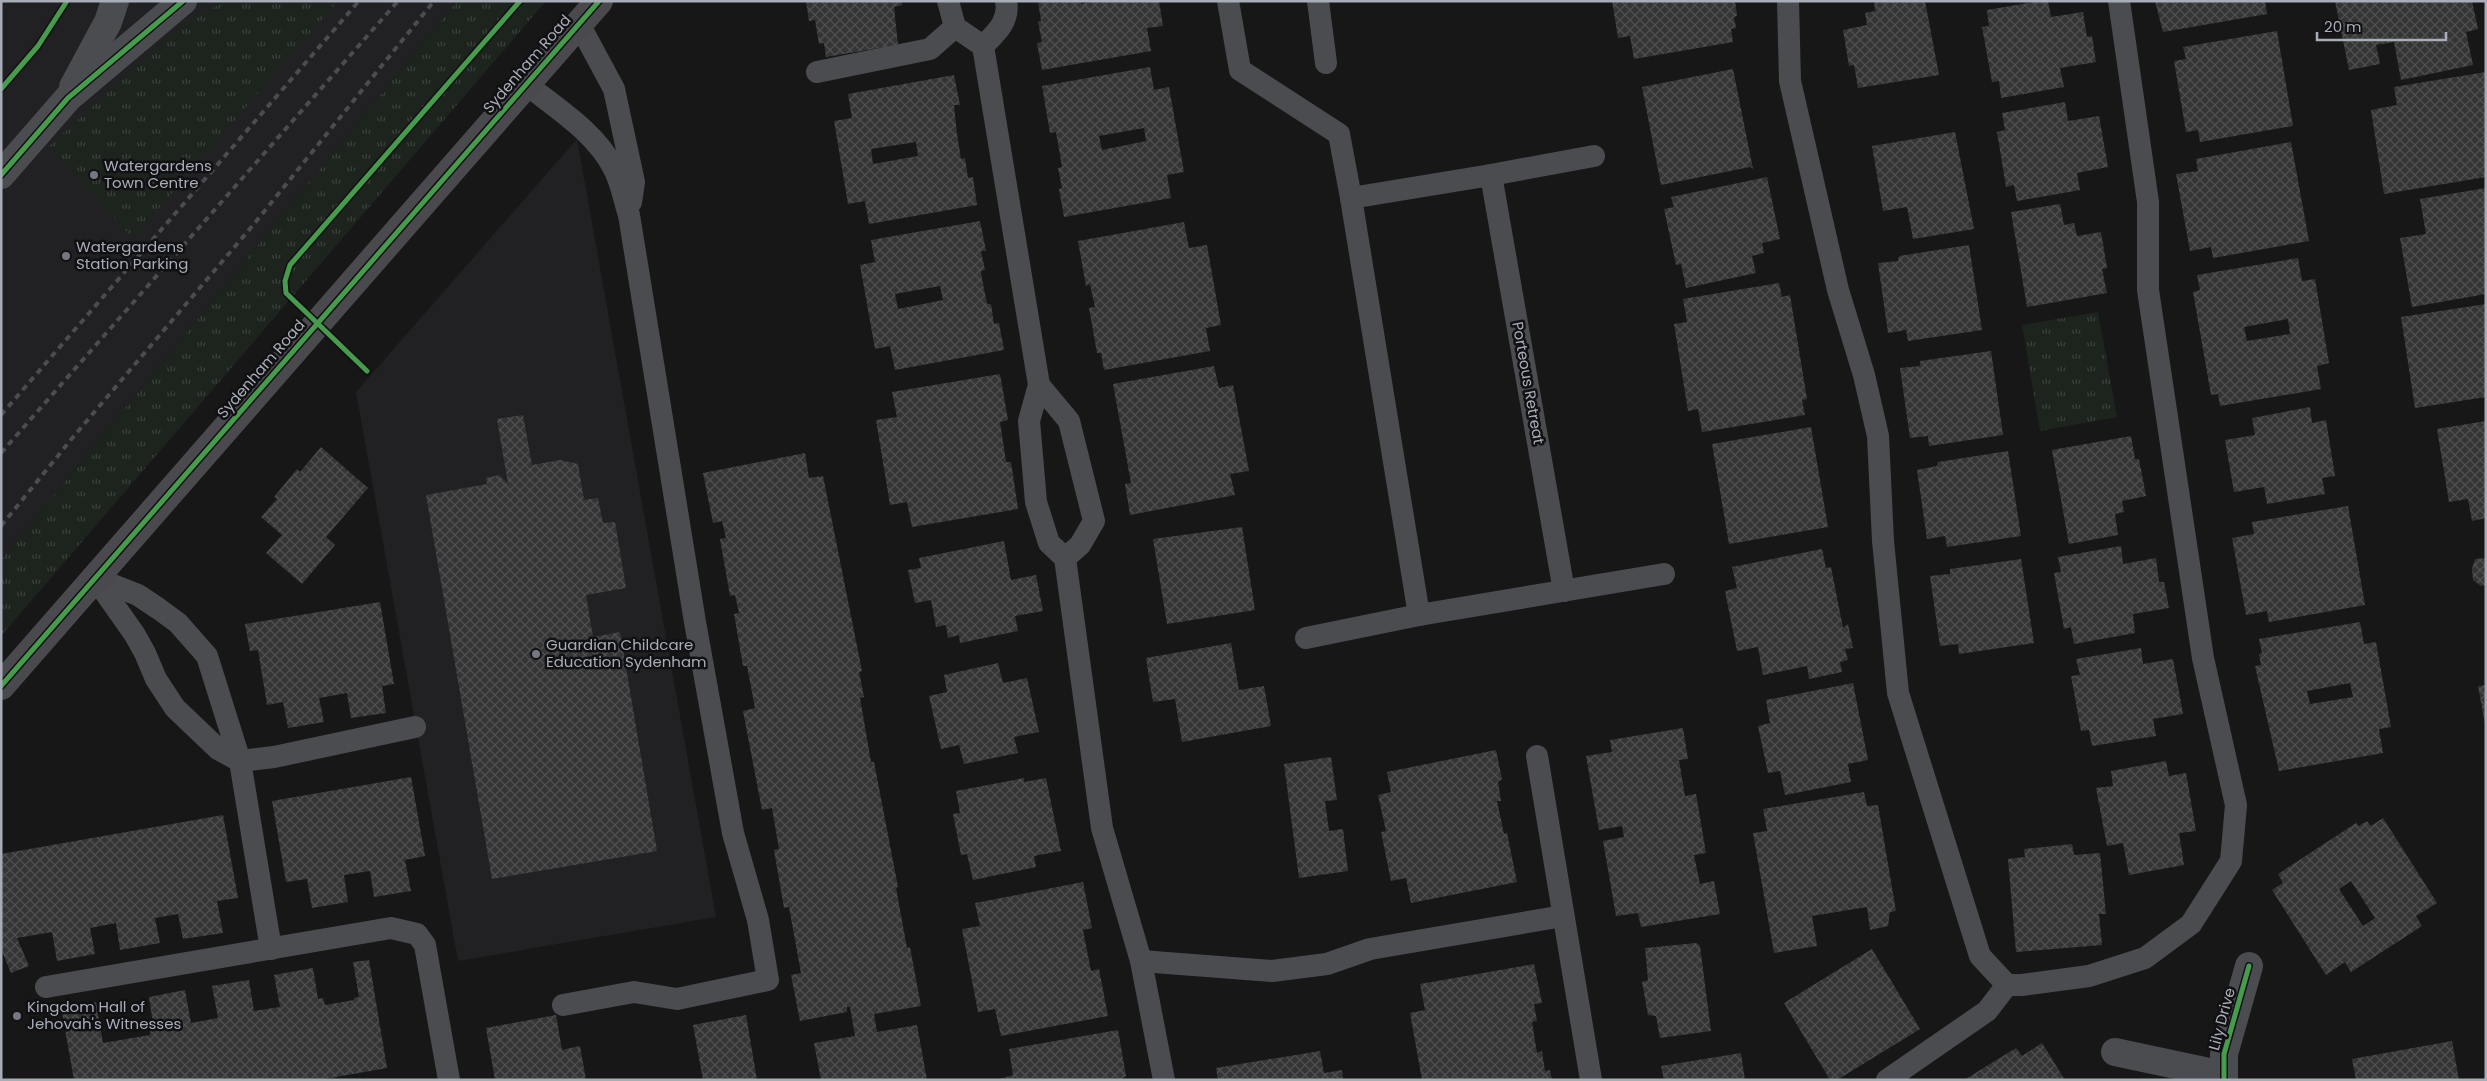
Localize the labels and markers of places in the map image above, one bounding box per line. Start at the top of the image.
place label: Watergardens Town Centre [104,155,212,193]
marker: Watergardens Town Centre [88,169,100,181]
place label: Watergardens Station Parking [76,236,188,274]
marker: Watergardens Station Parking [60,250,72,262]
place label: Guardian Childcare Education Sydenham [546,634,707,672]
marker: Guardian Childcare Education Sydenham [530,648,542,660]
place label: Kingdom Hall of Jehovah's Witnesses [27,996,181,1034]
marker: Kingdom Hall of Jehovah's Witnesses [11,1010,23,1022]

